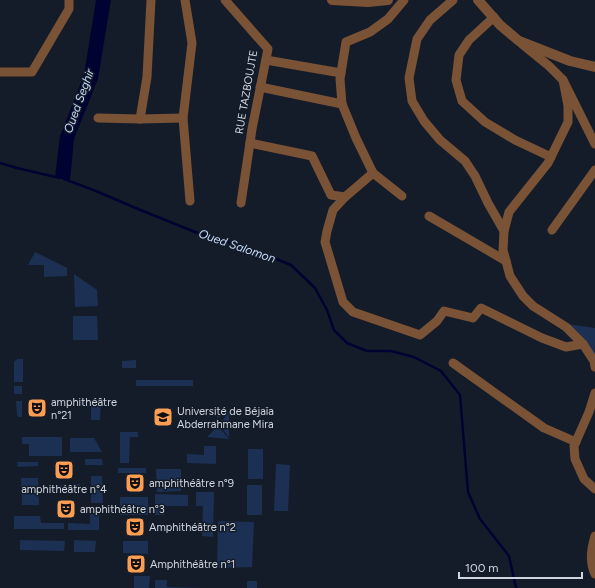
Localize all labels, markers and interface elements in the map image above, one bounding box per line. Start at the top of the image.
street label: RUE TAZBOUJTE [233,49,260,135]
water label: Oued Seghir [61,66,97,135]
water label: Oued Salomon [197,226,278,266]
place label: amphithéâtre n°21 [51,396,117,422]
theatre icon: amphithéâtre n°21 [26,397,48,419]
place label: Université de Béjaïa Abderrahmane Mira [177,405,274,431]
school or university icon: Université de Béjaïa Abderrahmane Mira [152,406,174,428]
theatre icon: amphithéâtre n°4 [53,459,75,481]
theatre icon: amphithéâtre n°9 [124,472,146,494]
place label: amphithéâtre n°9 [149,477,234,490]
place label: amphithéâtre n°4 [21,483,107,496]
theatre icon: amphithéâtre n°3 [55,498,77,520]
place label: amphithéâtre n°3 [80,503,165,516]
theatre icon: Amphithéâtre n°2 [124,516,146,538]
place label: Amphithéâtre n°2 [149,521,236,534]
theatre icon: Amphithéâtre n°1 [125,553,147,575]
scale bar [459,554,582,580]
place label: Amphithéâtre n°1 [150,558,235,571]
text: 100 m [465,561,499,575]

